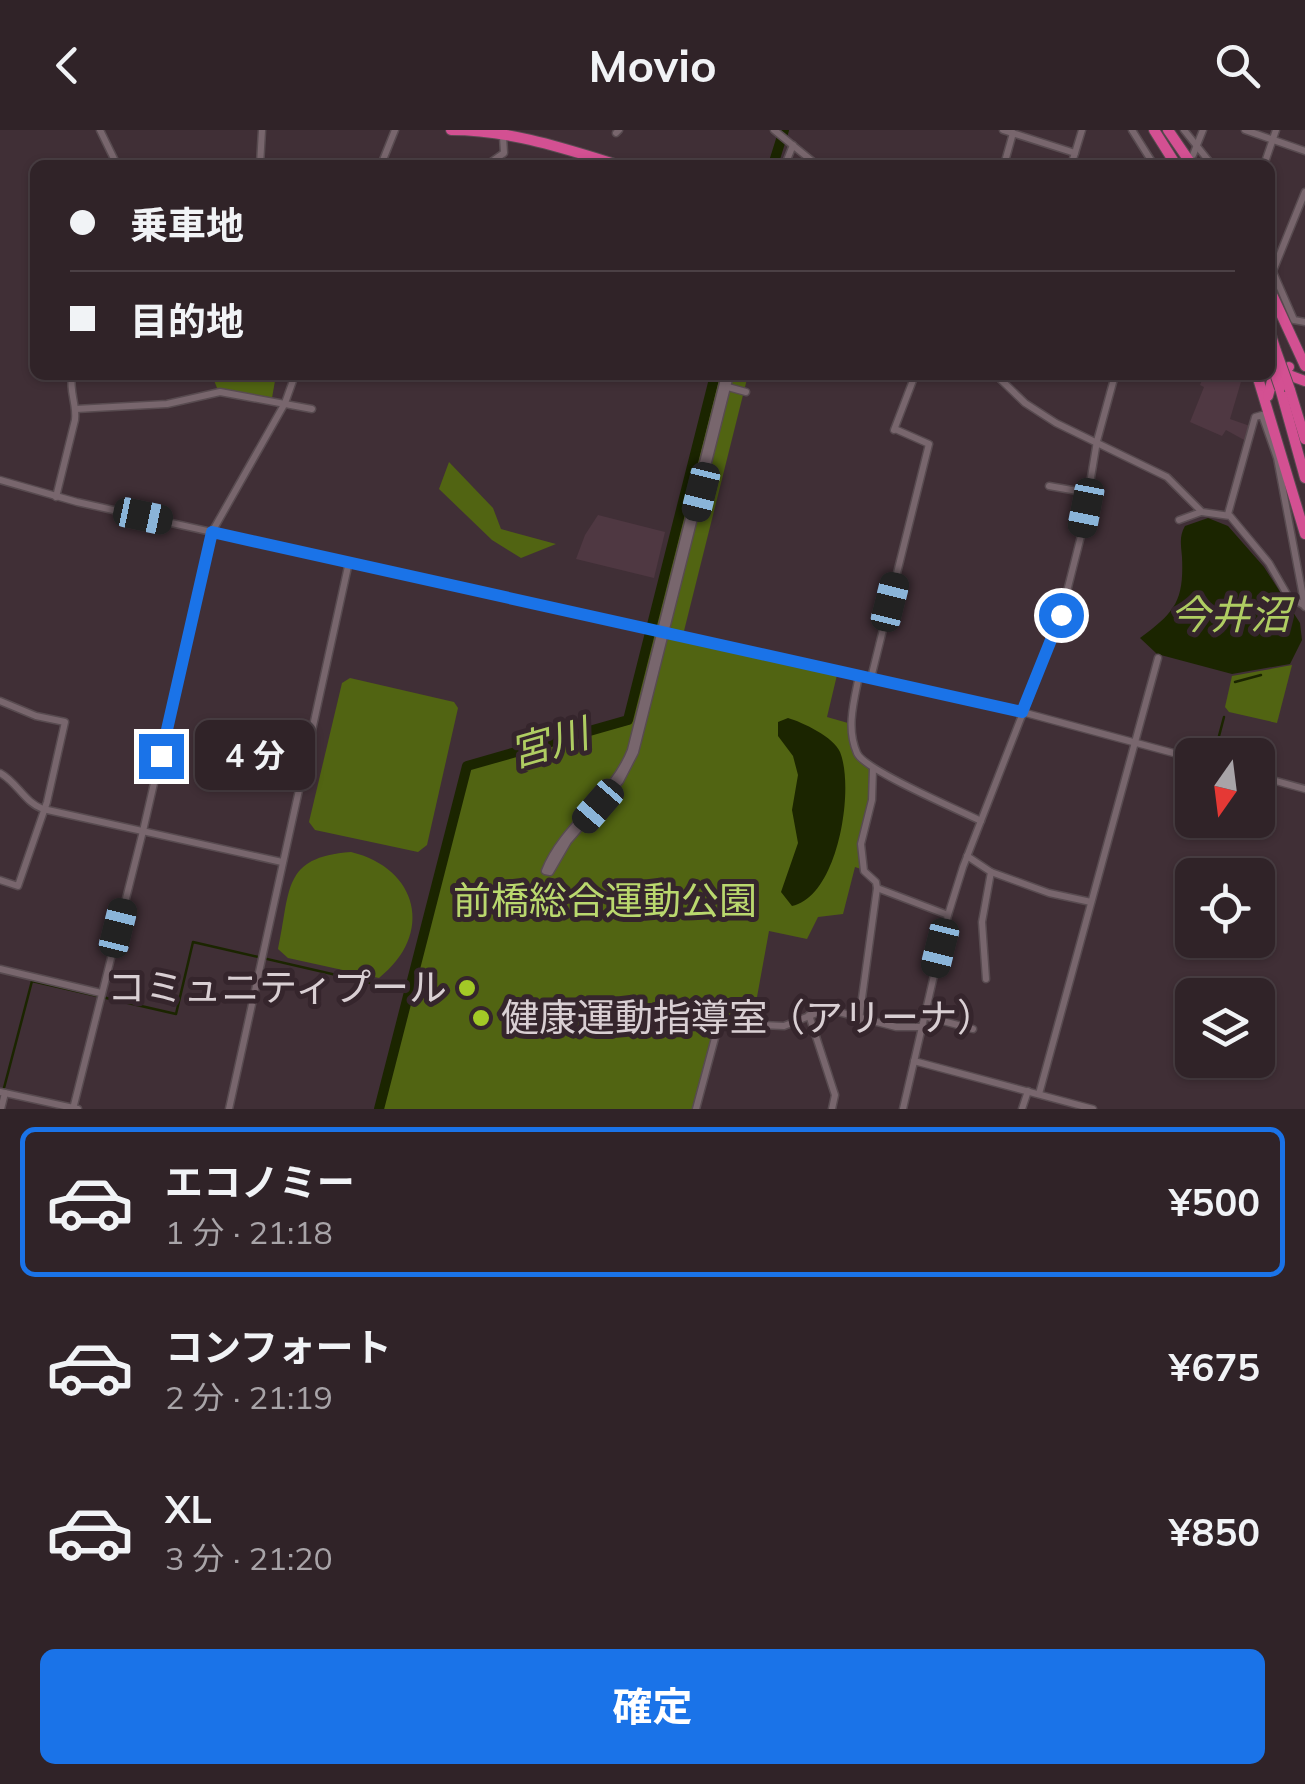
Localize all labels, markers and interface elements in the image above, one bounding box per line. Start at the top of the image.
text: Movio [588,37,717,93]
icon: back [40,38,95,93]
icon: search [1210,38,1265,93]
text: 乗車地 [130,201,244,249]
text: 目的地 [130,297,244,345]
car [679,459,723,525]
car [1066,476,1106,540]
car [111,495,175,537]
car [868,569,912,635]
water label: 今井沼 [1170,589,1295,639]
route start [1039,593,1084,638]
water label: 宮川 [503,706,598,777]
callout: 4 分 [196,721,316,791]
route end [139,734,184,779]
text: 4 分 [225,735,285,775]
north arrow [1175,738,1275,838]
map controls [1175,738,1275,1078]
car [567,774,629,838]
button: locate [1175,858,1275,958]
park label: 前橋総合運動公園 [453,876,757,924]
car [96,895,140,961]
car [918,915,962,981]
place label: コミュニティプール [107,963,447,1011]
marker: コミュニティプール [456,977,478,999]
button: layers [1175,978,1275,1078]
place label: 健康運動指導室（アリーナ） [501,993,995,1041]
marker: 健康運動指導室（アリーナ） [470,1007,492,1029]
icon: car [45,1157,135,1247]
text: エコノミー [165,1158,355,1206]
text: ¥500 [1169,1178,1260,1226]
text: 1 分 · 21:18 [165,1212,333,1252]
icon: car [45,1322,135,1412]
text: コンフォート [165,1323,392,1371]
text: ¥675 [1169,1343,1260,1391]
text: 2 分 · 21:19 [165,1377,333,1417]
text: XL [165,1485,212,1533]
icon: car [45,1487,135,1577]
text: ¥850 [1169,1508,1260,1556]
text: 3 分 · 21:20 [165,1538,333,1578]
button: 確定 [40,1649,1265,1764]

